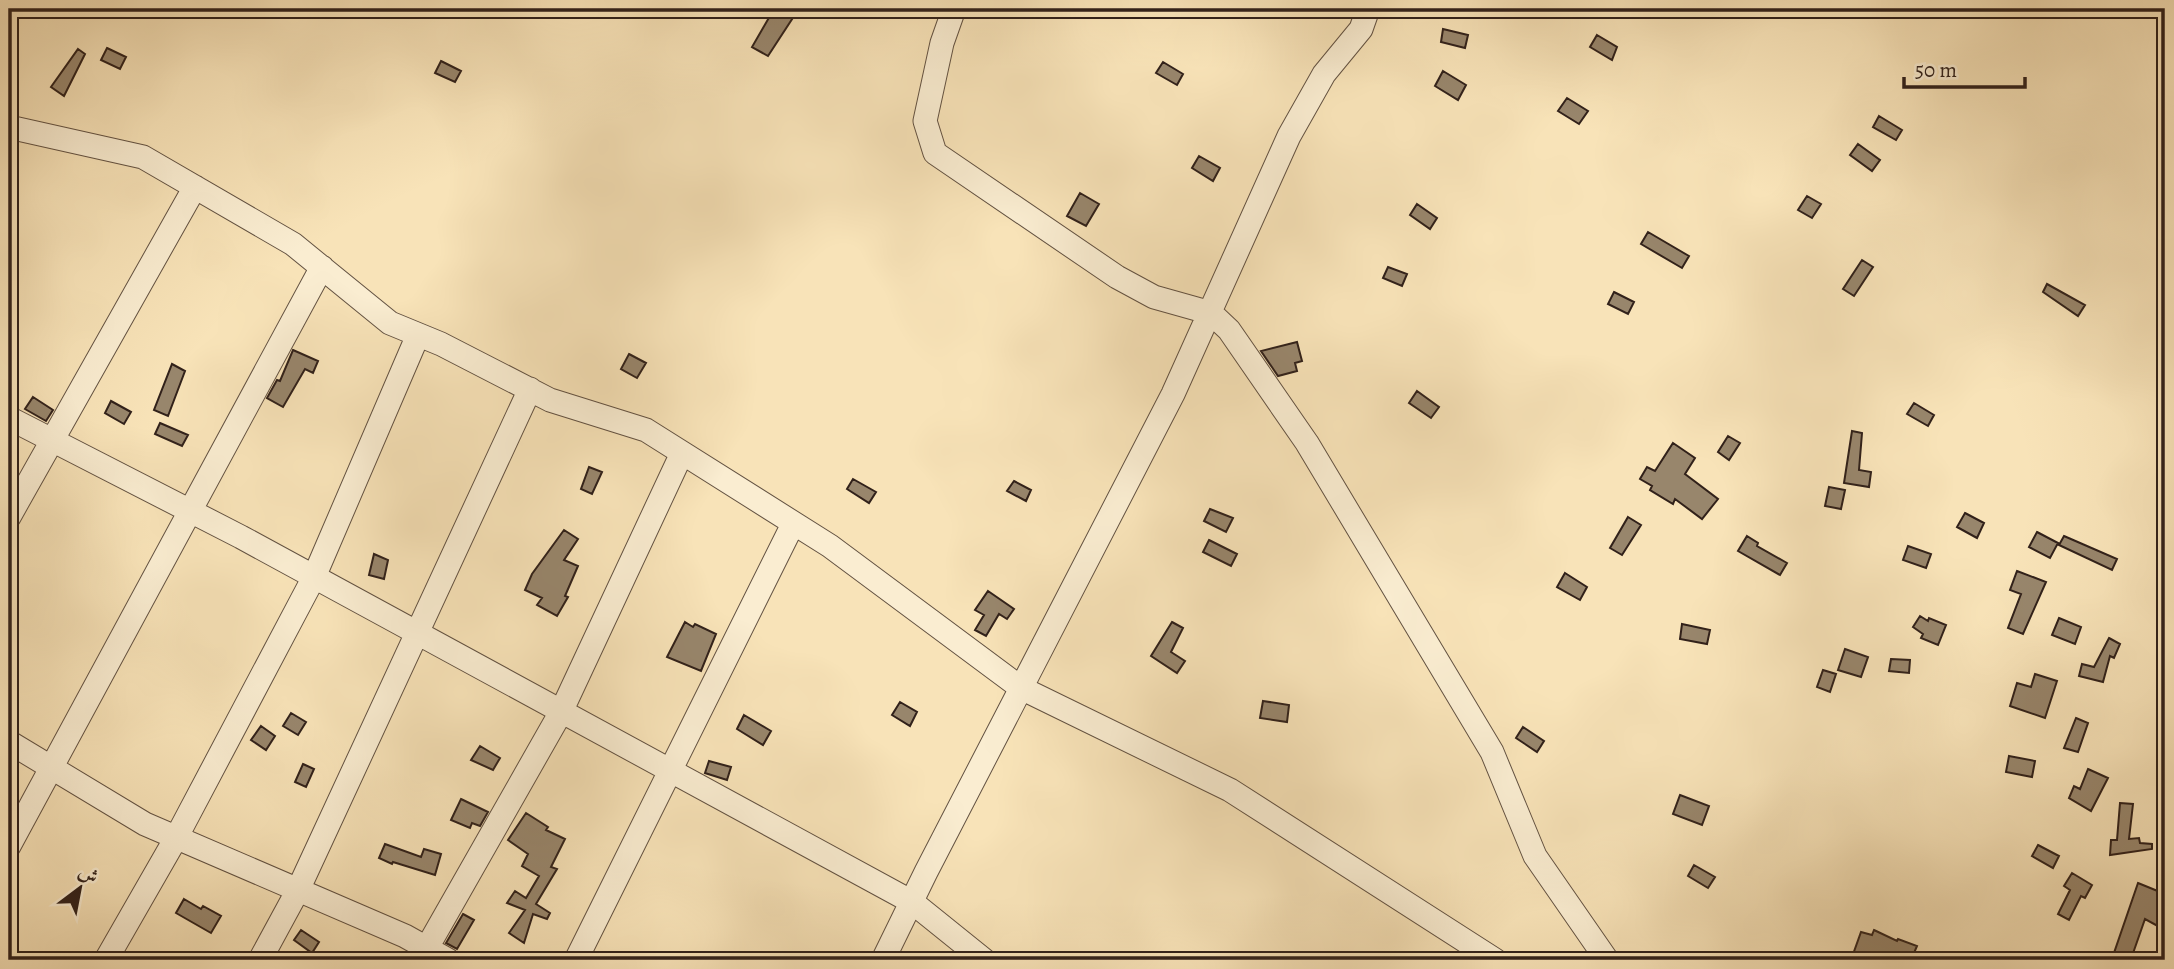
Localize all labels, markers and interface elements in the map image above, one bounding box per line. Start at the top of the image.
scale bar [1904,46,2025,90]
text: 50 m [1915,56,1957,84]
north arrow [46,853,116,923]
text: ش [74,858,103,890]

